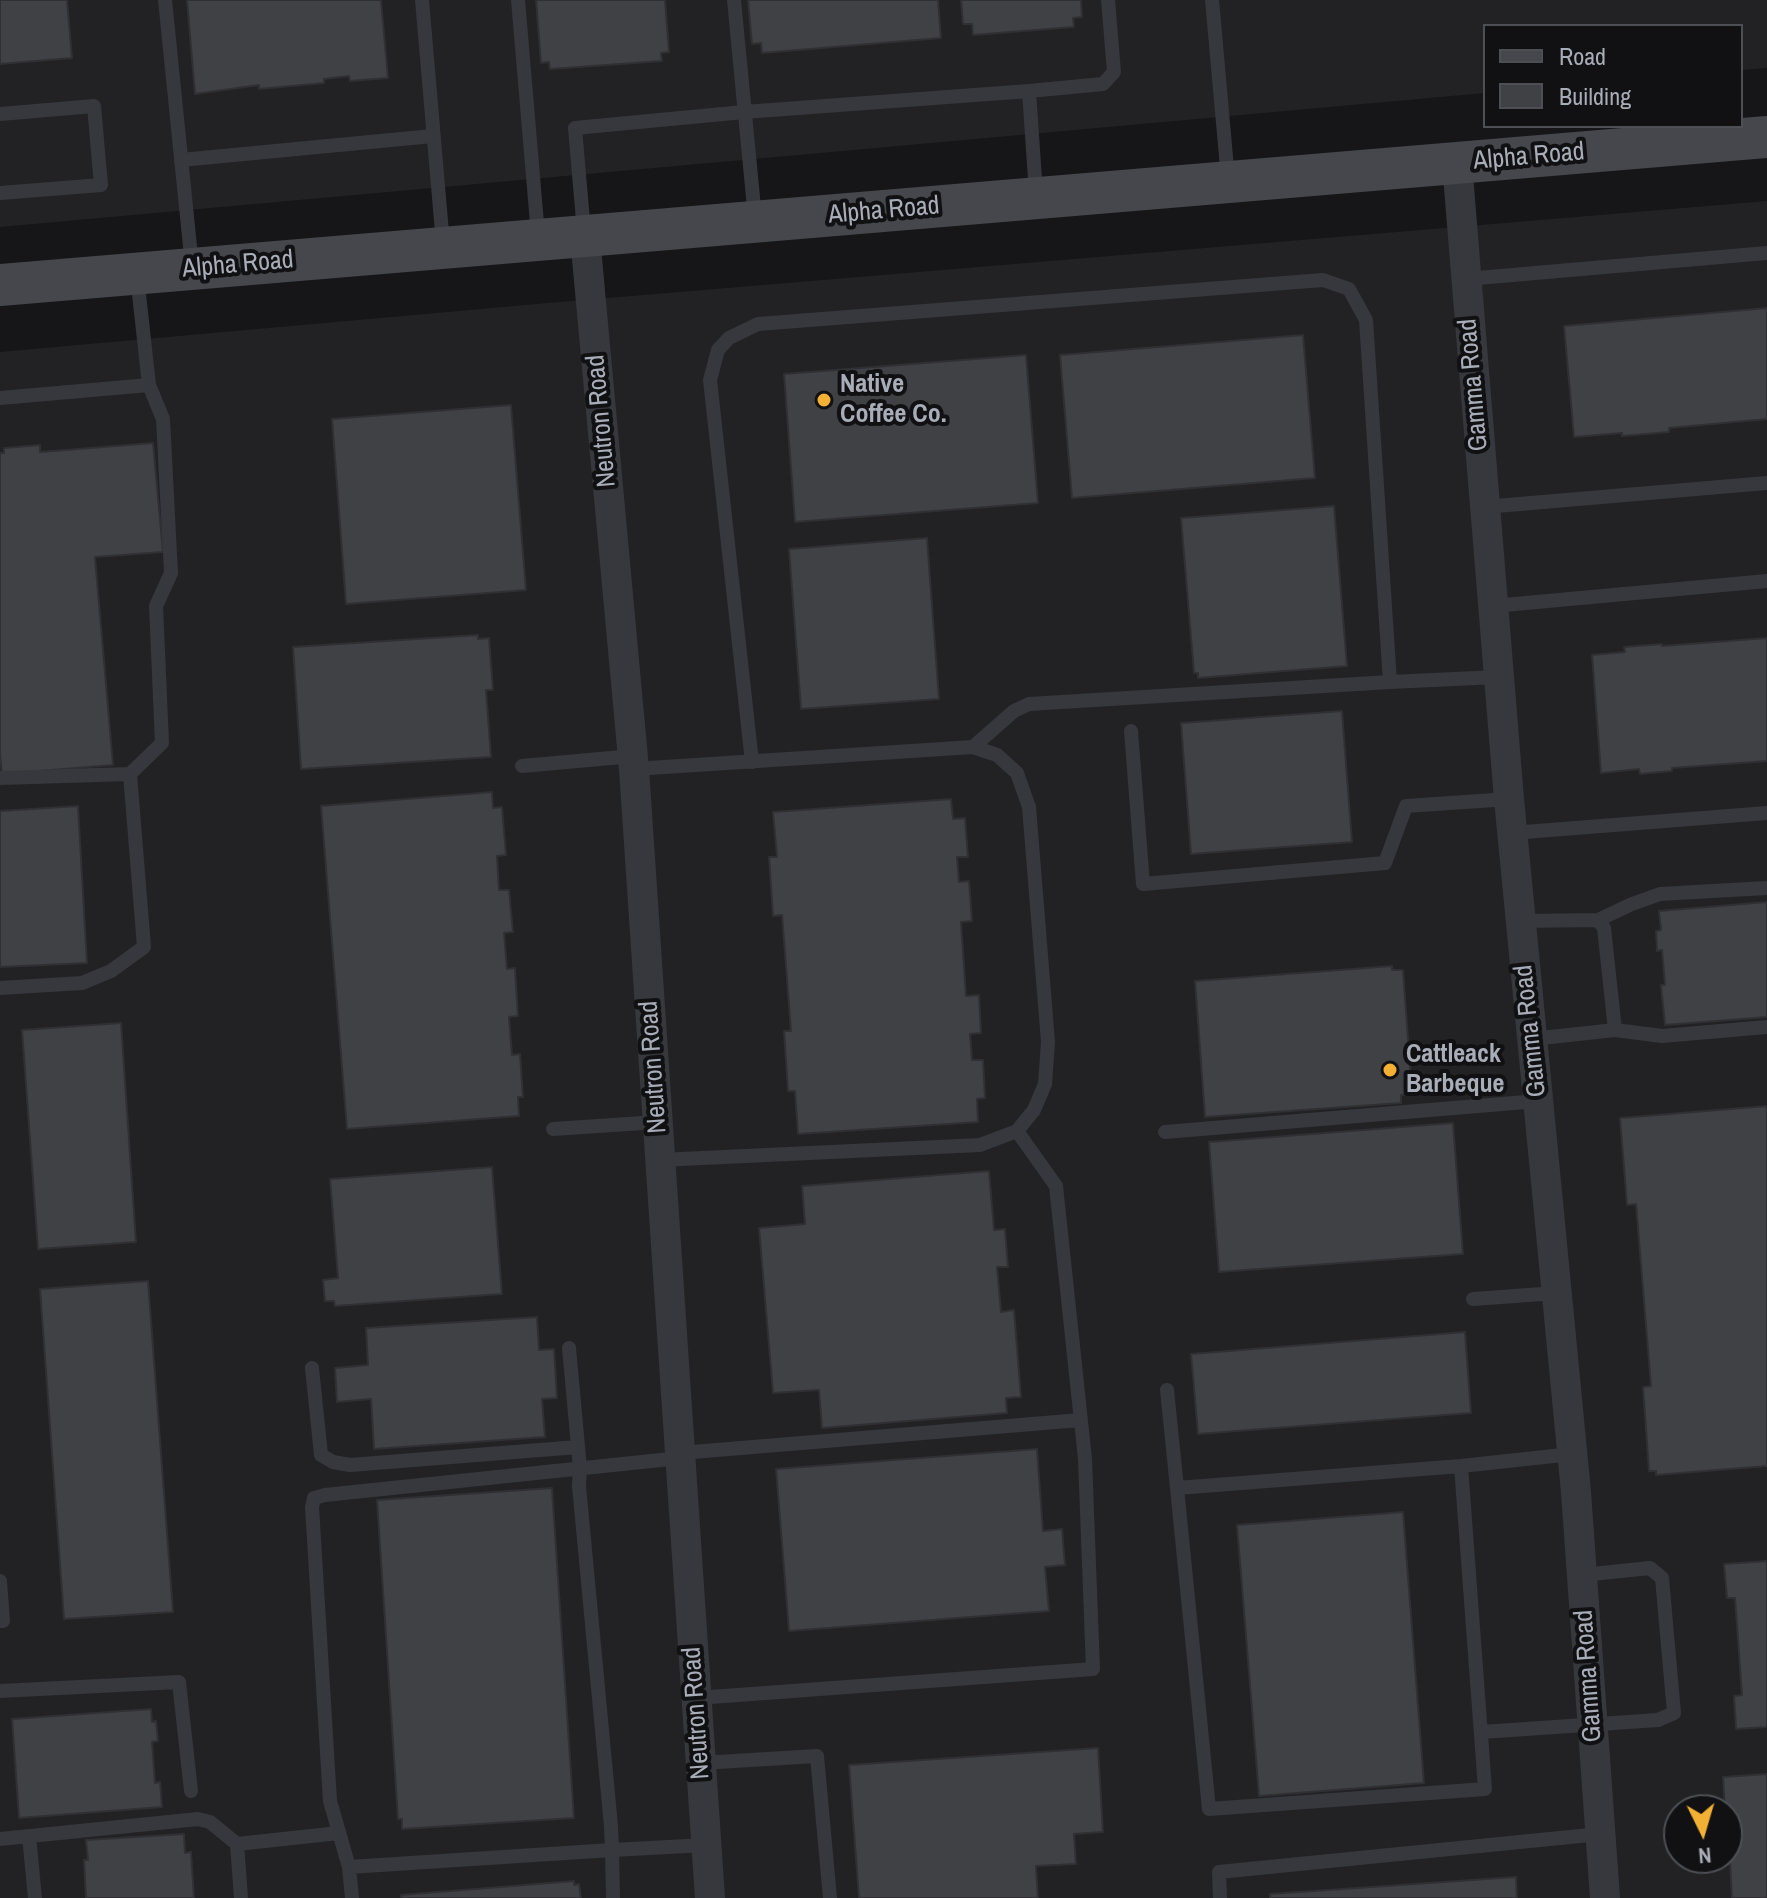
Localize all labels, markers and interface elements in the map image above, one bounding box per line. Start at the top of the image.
legend [1483,24,1743,128]
text: Road [1559,40,1606,72]
text: Building [1559,80,1631,112]
street label: Alpha Road [1472,137,1586,177]
street label: Alpha Road [827,191,941,231]
street label: Alpha Road [181,245,295,285]
street label: Gamma Road [1453,318,1495,452]
street label: Neutron Road [581,354,623,488]
place label: Native Coffee Co. [840,369,947,430]
marker: Native Coffee Co. [815,391,833,409]
street label: Gamma Road [1509,963,1553,1099]
street label: Neutron Road [634,1000,674,1134]
place label: Cattleack Barbeque [1406,1039,1504,1100]
marker: Cattleack Barbeque [1381,1061,1399,1079]
street label: Gamma Road [1569,1609,1609,1743]
street label: Neutron Road [677,1646,717,1780]
north arrow [1663,1794,1743,1874]
text: N [1697,1840,1713,1871]

